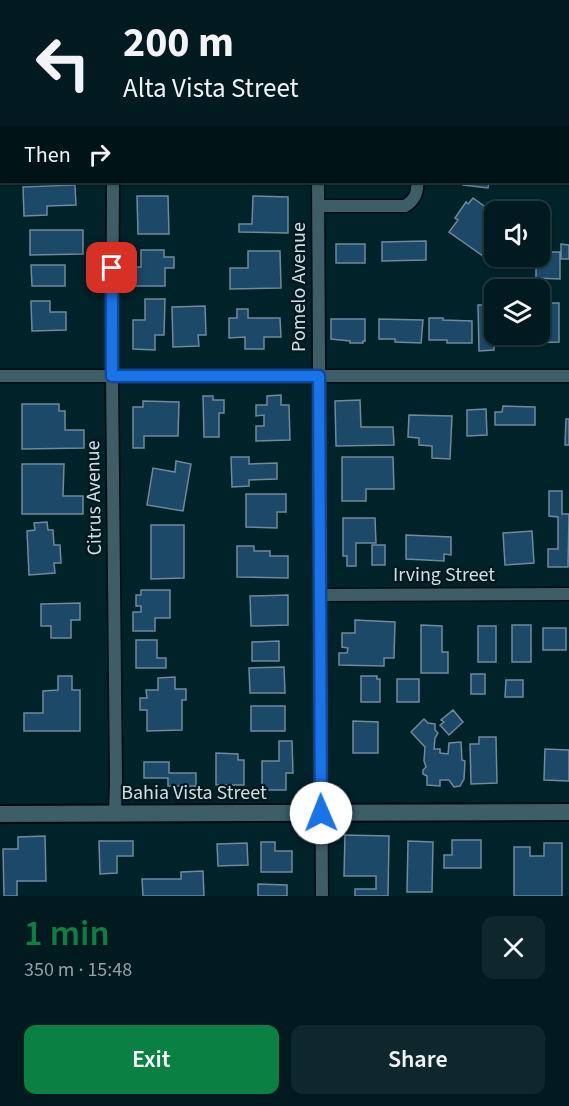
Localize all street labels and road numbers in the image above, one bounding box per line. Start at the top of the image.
street label: Pomelo Avenue [285,222,313,352]
street label: Citrus Avenue [79,440,109,556]
street label: Irving Street [393,561,495,589]
street label: Bahia Vista Street [121,779,267,807]

